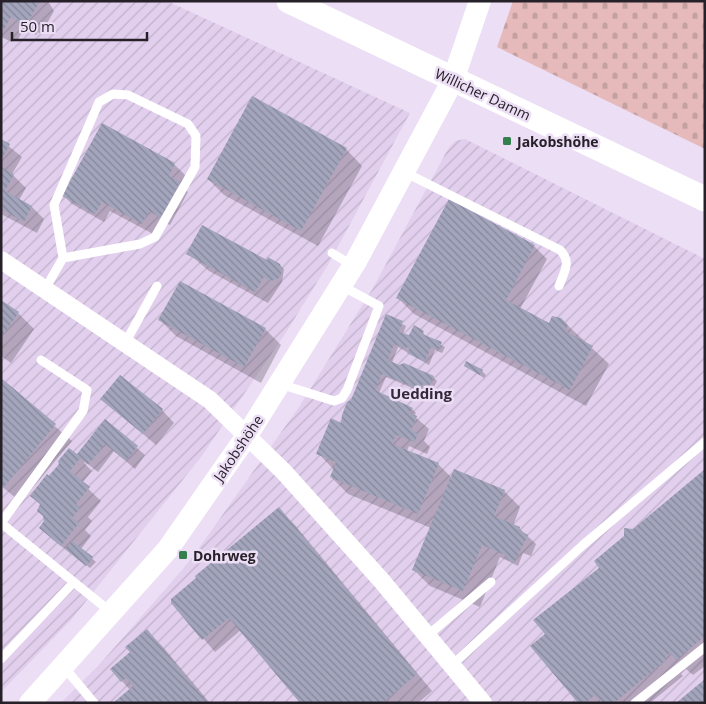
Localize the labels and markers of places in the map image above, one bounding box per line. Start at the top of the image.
place label: Jakobshöhe [515,132,599,151]
marker: Jakobshöhe [501,135,513,147]
place label: Dohrweg [193,546,256,565]
marker: Dohrweg [177,549,189,561]

